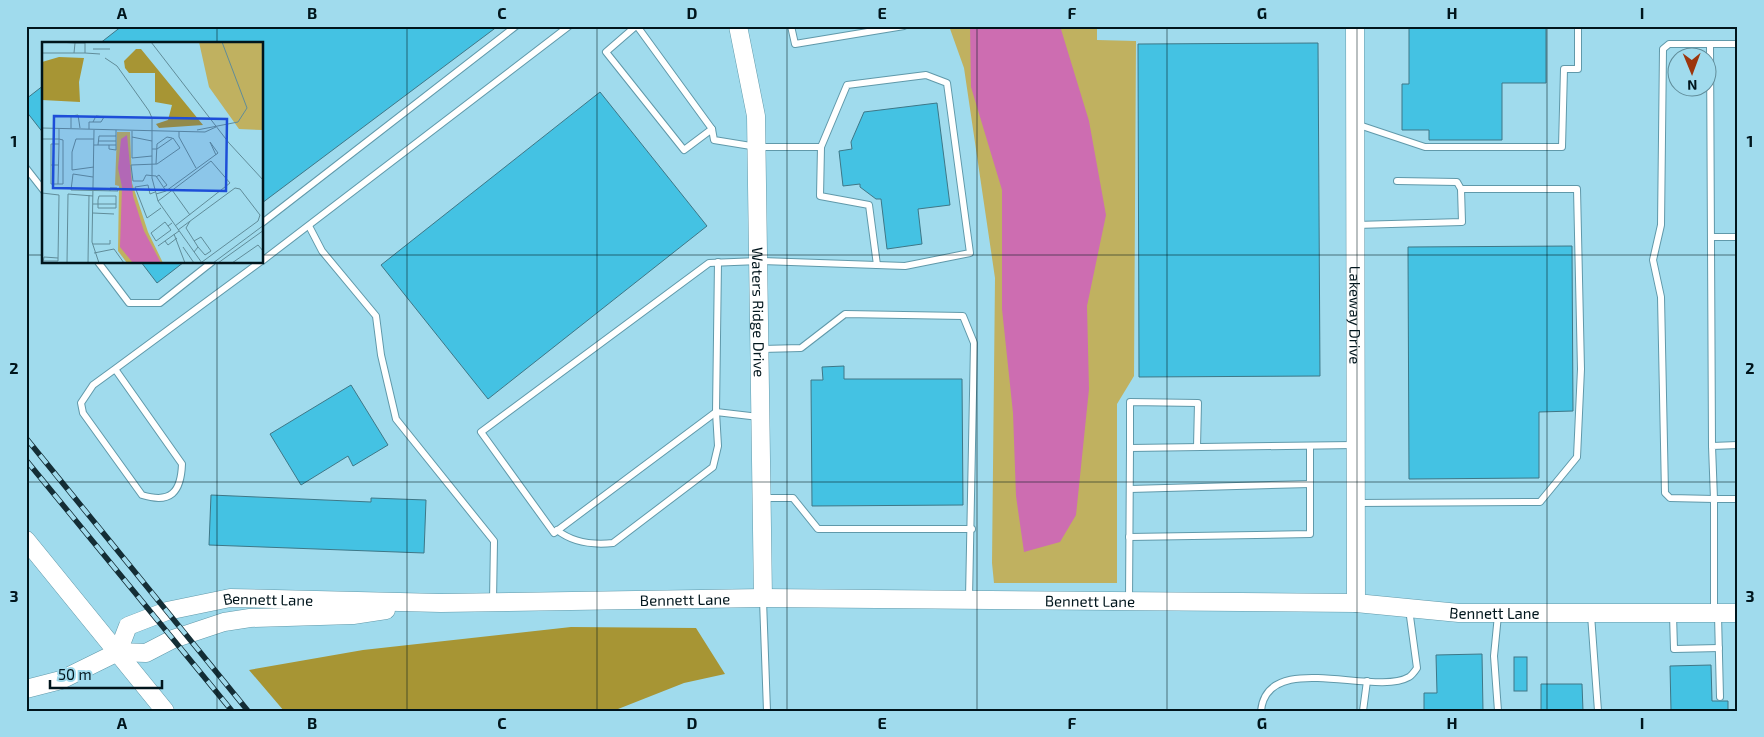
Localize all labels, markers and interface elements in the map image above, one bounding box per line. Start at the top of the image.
text: A [117,3,128,22]
text: B [307,3,317,22]
text: C [497,3,507,22]
text: D [687,3,698,22]
text: E [877,3,887,22]
text: F [1068,3,1077,22]
text: G [1257,3,1267,22]
text: H [1446,3,1458,22]
text: I [1640,3,1644,22]
inset map [42,42,264,264]
north arrow [1666,48,1716,98]
text: N [1687,77,1697,94]
text: 1 [11,131,17,150]
text: 1 [1747,131,1753,150]
street label: Waters Ridge Drive [749,247,769,377]
street label: Lakeway Drive [1346,266,1365,364]
text: 2 [9,358,19,377]
text: 2 [1745,358,1755,377]
text: 3 [9,586,19,605]
text: 3 [1745,586,1755,605]
street label: Bennett Lane [221,589,313,609]
street label: Bennett Lane [640,590,730,609]
street label: Bennett Lane [1045,591,1135,610]
street label: Bennett Lane [1448,603,1540,622]
scale bar [50,657,162,689]
text: 50 m [58,665,92,683]
text: A [117,713,128,732]
text: B [307,713,317,732]
text: C [497,713,507,732]
text: D [687,713,698,732]
text: E [877,713,887,732]
text: F [1068,713,1077,732]
text: G [1257,713,1267,732]
text: H [1446,713,1458,732]
text: I [1640,713,1644,732]

